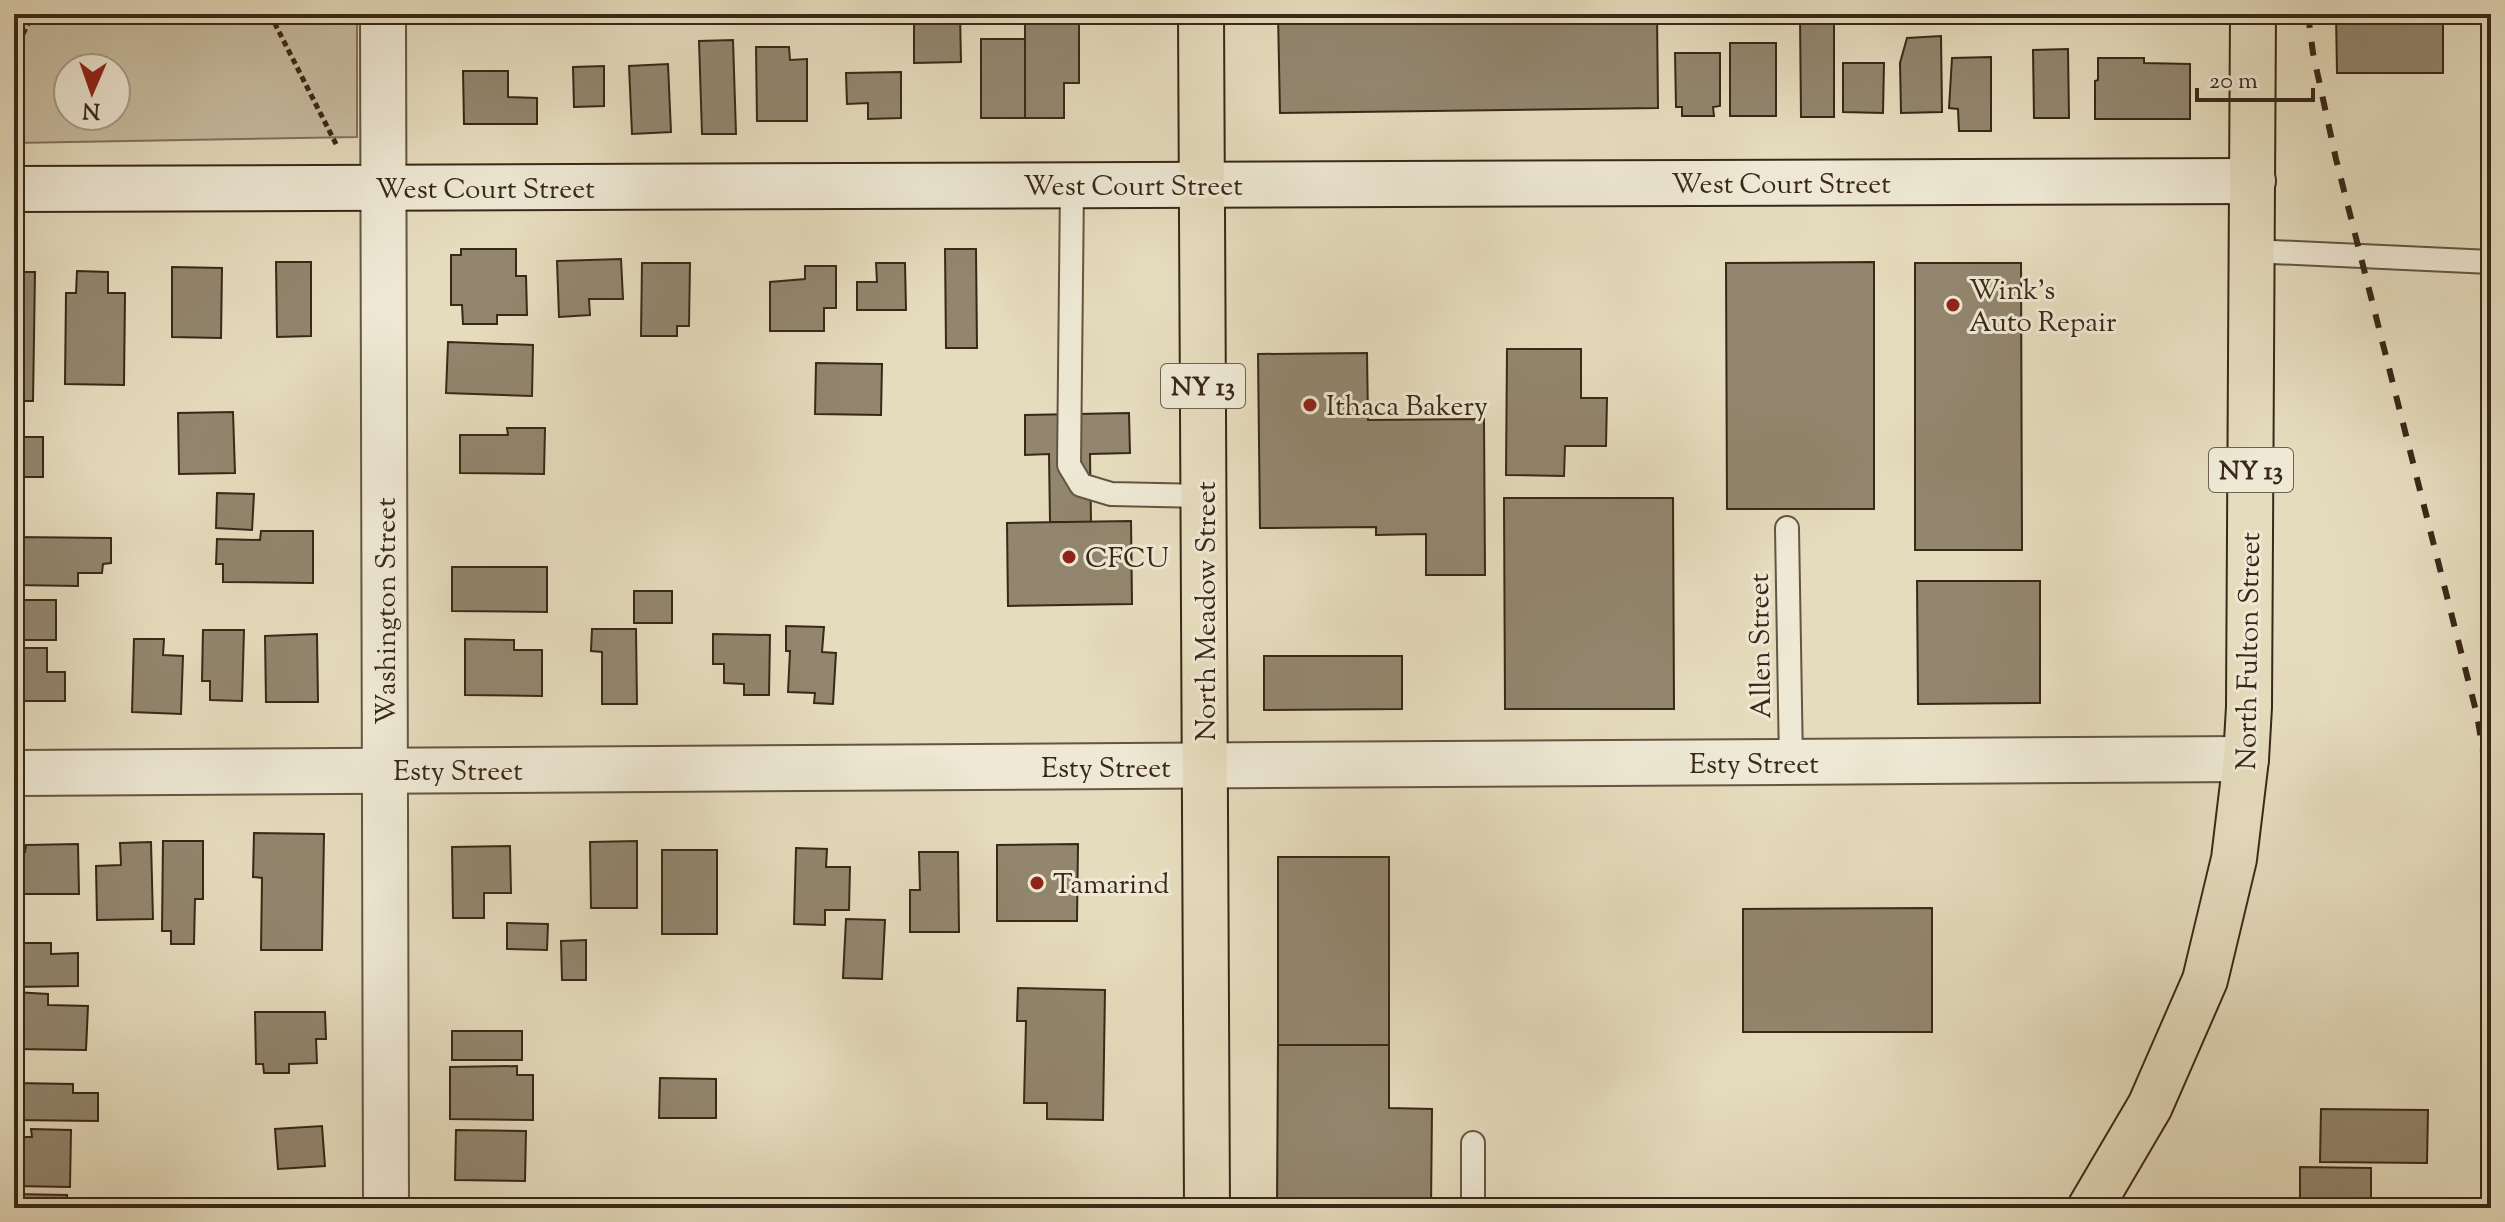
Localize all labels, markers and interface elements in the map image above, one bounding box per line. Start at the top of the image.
north arrow [52,52,132,132]
scale bar [2197,52,2313,102]
text: 20 m [2209,65,2258,99]
text: N [82,93,101,125]
street label: West Court Street [1671,166,1891,206]
street label: West Court Street [1023,168,1243,208]
street label: West Court Street [375,171,595,211]
place label: Wink's Auto Repair [1969,272,2117,344]
marker: Wink's Auto Repair [1944,296,1962,314]
road number: NY 13 [1161,364,1245,408]
place label: Ithaca Bakery [1326,388,1488,428]
marker: Ithaca Bakery [1301,396,1319,414]
road number: NY 13 [2209,448,2293,492]
street label: North Meadow Street [1188,481,1228,741]
street label: Washington Street [368,497,408,725]
street label: North Fulton Street [2228,531,2272,770]
place label: CFCU [1085,540,1169,580]
marker: CFCU [1060,548,1078,566]
street label: Allen Street [1741,572,1783,719]
street label: Esty Street [1689,746,1819,786]
street label: Esty Street [1041,750,1171,790]
street label: Esty Street [393,753,523,793]
place label: Tamarind [1053,866,1170,906]
marker: Tamarind [1028,874,1046,892]

